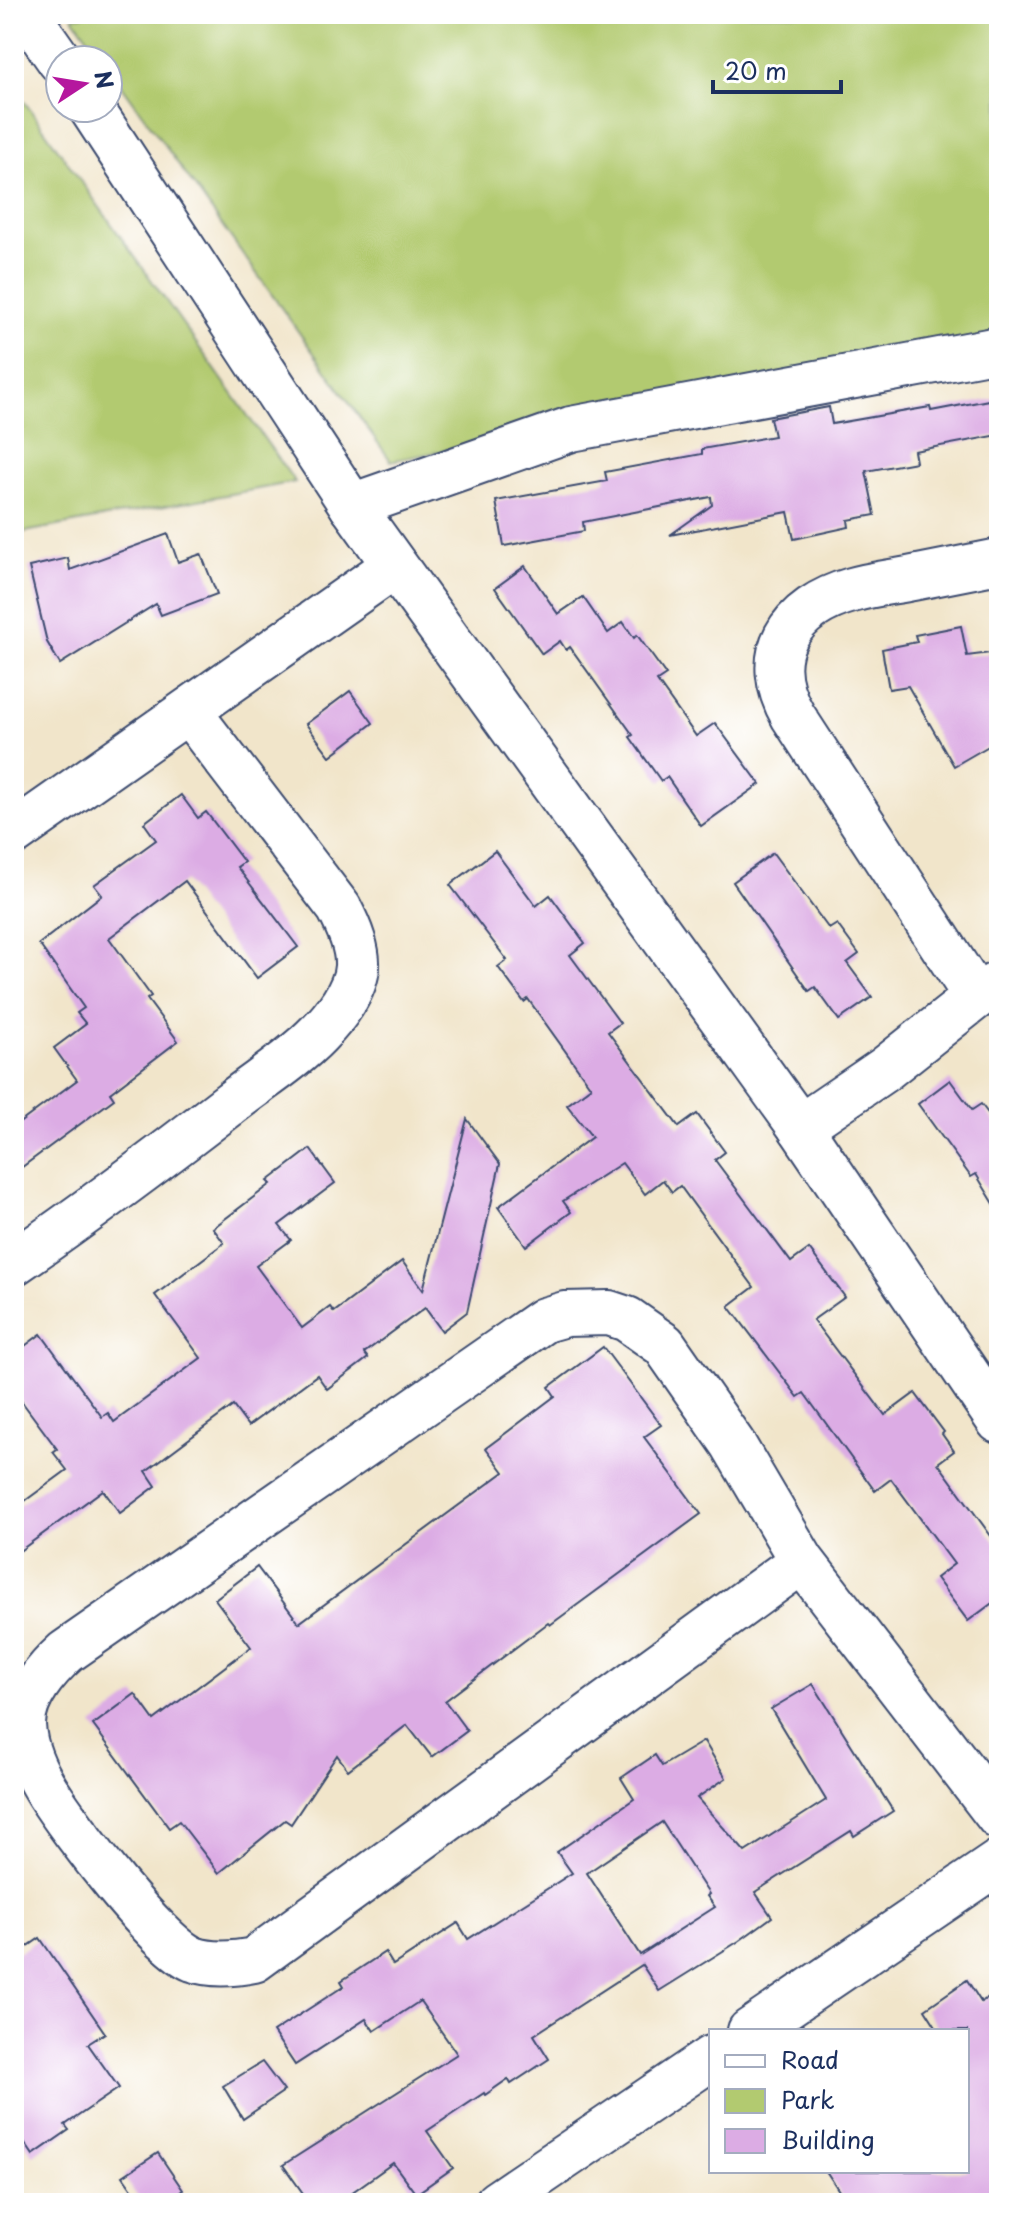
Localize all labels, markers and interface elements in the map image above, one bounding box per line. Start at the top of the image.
north arrow [44,44,124,124]
scale bar [713,44,841,94]
text: 20 m [725,52,787,88]
text: N [87,68,123,91]
legend [709,2029,969,2173]
text: Road [781,2041,839,2077]
text: Park [781,2081,835,2117]
text: Building [781,2121,875,2157]

